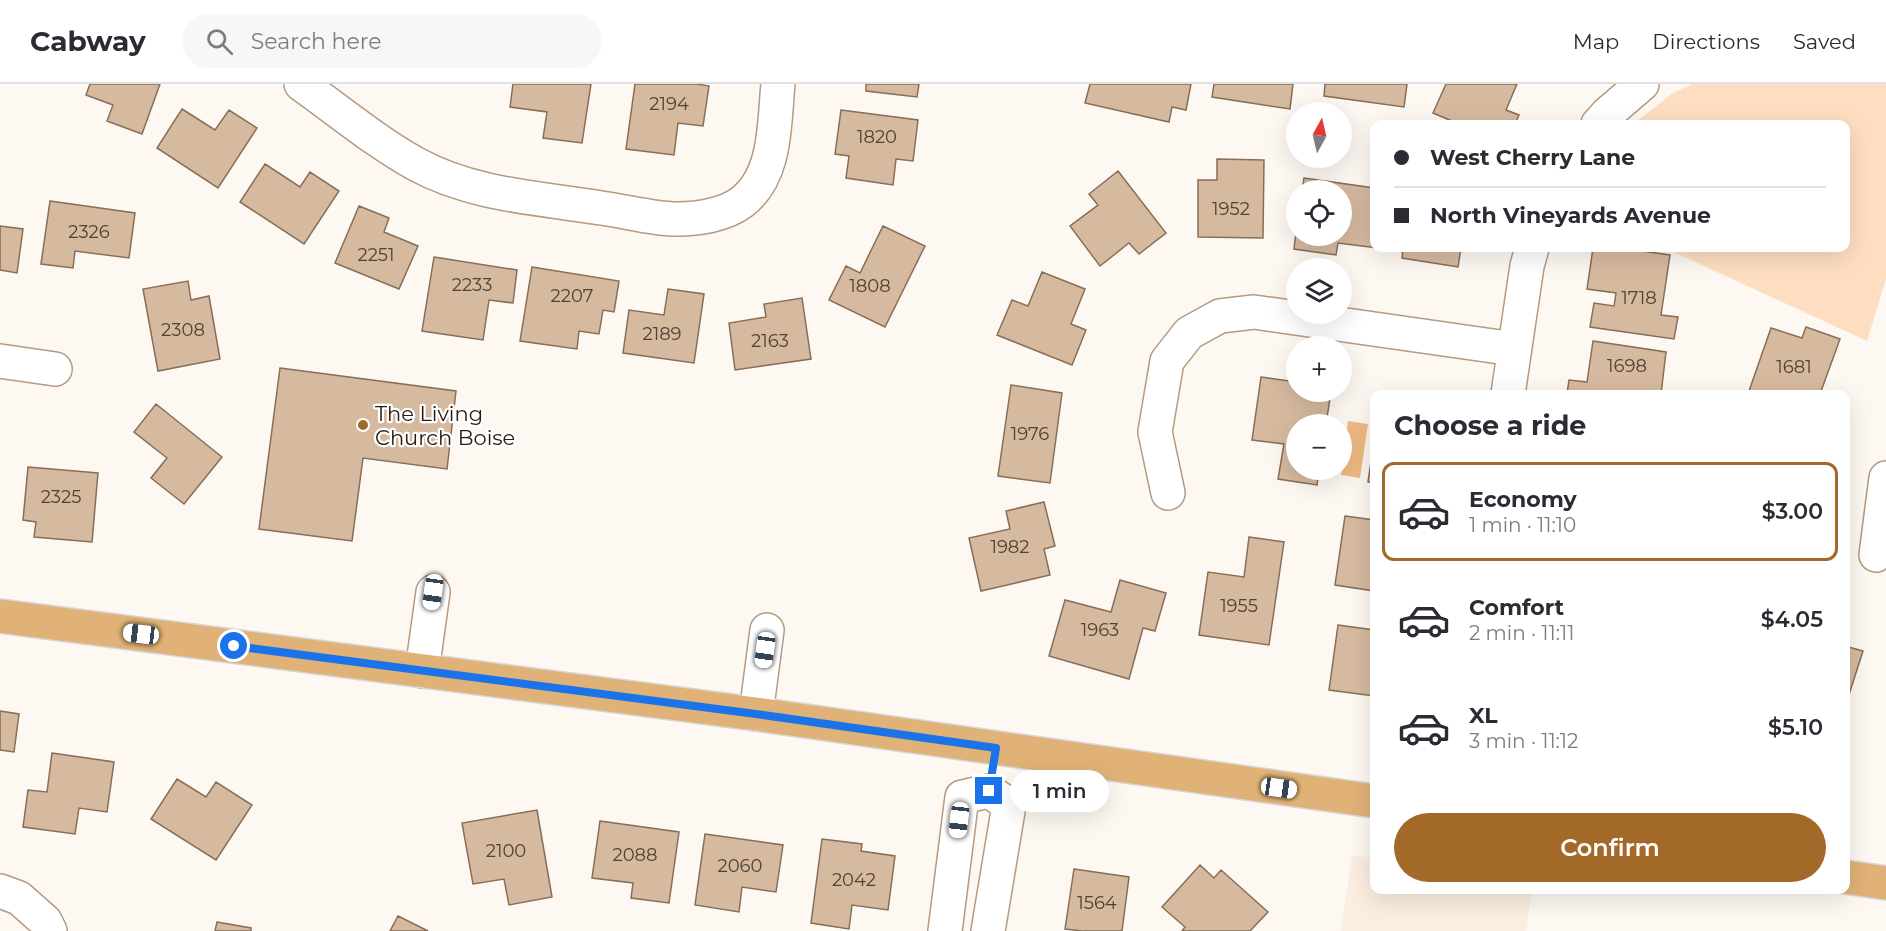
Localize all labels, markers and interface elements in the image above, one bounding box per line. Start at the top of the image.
search box [182,14,602,68]
text: Cabway [30,24,146,58]
icon: search [203,25,236,58]
text: Search here [251,28,382,55]
text: Map [1573,29,1619,54]
text: Directions [1652,29,1760,54]
text: Saved [1793,29,1856,54]
house number: 2194 [649,93,689,115]
north arrow [1286,102,1352,168]
map controls [1286,102,1352,480]
house number: 1820 [857,126,897,148]
text: West Cherry Lane [1430,144,1635,171]
button: locate [1286,180,1352,246]
house number: 1952 [1212,198,1250,220]
text: North Vineyards Avenue [1430,202,1711,229]
house number: 2326 [68,221,110,243]
house number: 2251 [357,244,395,266]
button: layers [1286,258,1352,324]
house number: 2233 [452,274,492,296]
house number: 1808 [849,275,891,297]
house number: 2207 [551,285,593,307]
house number: 1718 [1621,287,1657,309]
house number: 2308 [161,319,205,341]
house number: 2189 [642,323,682,345]
house number: 2163 [751,330,789,352]
button: + [1286,336,1352,402]
house number: 1698 [1607,355,1647,377]
house number: 1681 [1776,356,1812,378]
place label: The Living Church Boise [375,401,515,450]
text: Choose a ride [1394,409,1586,442]
button: − [1286,414,1352,480]
marker: The Living Church Boise [356,418,370,432]
house number: 1976 [1011,423,1049,445]
icon: car [1397,485,1451,539]
house number: 2325 [41,486,81,508]
text: Economy [1469,486,1577,513]
text: $3.00 [1762,498,1823,525]
text: 1 min · 11:10 [1469,513,1576,537]
house number: 1982 [990,536,1030,558]
car [422,573,444,611]
icon: car [1397,593,1451,647]
text: Comfort [1469,594,1564,621]
house number: 1955 [1220,595,1258,617]
text: $4.05 [1761,606,1823,633]
house number: 1963 [1081,619,1119,641]
text: 2 min · 11:11 [1469,621,1574,645]
car [122,623,160,645]
car [754,631,776,669]
route start [220,632,247,659]
icon: car [1397,701,1451,755]
text: XL [1469,702,1498,729]
text: $5.10 [1768,714,1823,741]
text: 3 min · 11:12 [1469,729,1578,753]
callout: 1 min [1010,770,1109,812]
route end [975,777,1002,804]
car [1260,777,1298,799]
text: 1 min [1033,779,1086,803]
car [948,801,970,839]
button: Confirm [1394,813,1826,882]
house number: 2100 [486,840,526,862]
house number: 2088 [612,844,658,866]
house number: 2060 [718,855,762,877]
house number: 2042 [832,869,876,891]
house number: 1564 [1077,892,1117,914]

